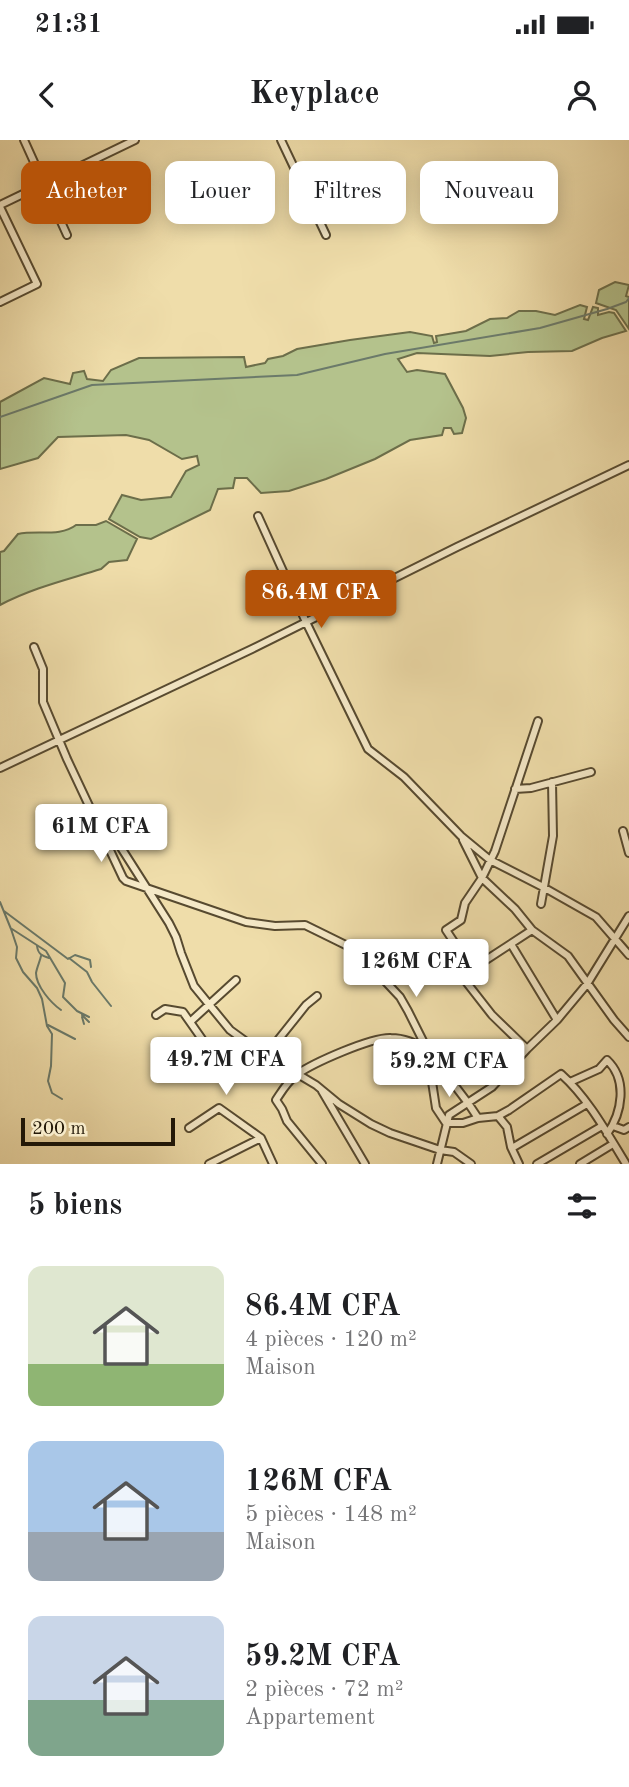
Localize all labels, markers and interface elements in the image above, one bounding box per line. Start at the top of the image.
text: 21:31 [35,12,103,38]
icon: back [28,76,66,114]
icon: person [563,76,601,114]
text: Keyplace [249,79,380,111]
chip: Acheter [21,161,151,224]
chip: Louer [165,161,275,224]
chip: Filtres [289,161,406,224]
chip: Nouveau [420,161,558,224]
pin: 86.4M CFA [241,570,401,630]
text: 86.4M CFA [261,581,381,604]
pin: 61M CFA [36,804,166,864]
text: 61M CFA [51,815,151,838]
pin: 126M CFA [344,940,488,999]
text: 126M CFA [360,950,472,973]
pin: 49.7M CFA [146,1038,306,1097]
pin: 59.2M CFA [369,1040,529,1099]
text: 49.7M CFA [166,1048,286,1071]
text: 59.2M CFA [389,1050,509,1073]
scale bar [21,1115,175,1147]
text: 200 m [32,1120,85,1139]
icon: filters [563,1187,601,1225]
text: 5 biens [28,1191,122,1221]
text: 86.4M CFA [245,1292,401,1322]
icon: home [84,1294,168,1378]
text: 4 pièces · 120 m² [245,1328,417,1351]
text: Maison [245,1356,316,1379]
text: 126M CFA [245,1467,392,1497]
icon: home [84,1469,168,1553]
text: 5 pièces · 148 m² [245,1503,417,1526]
text: Maison [245,1531,316,1554]
text: 59.2M CFA [245,1642,401,1672]
icon: home [84,1644,168,1728]
text: 2 pièces · 72 m² [245,1678,404,1701]
text: Appartement [245,1706,375,1729]

